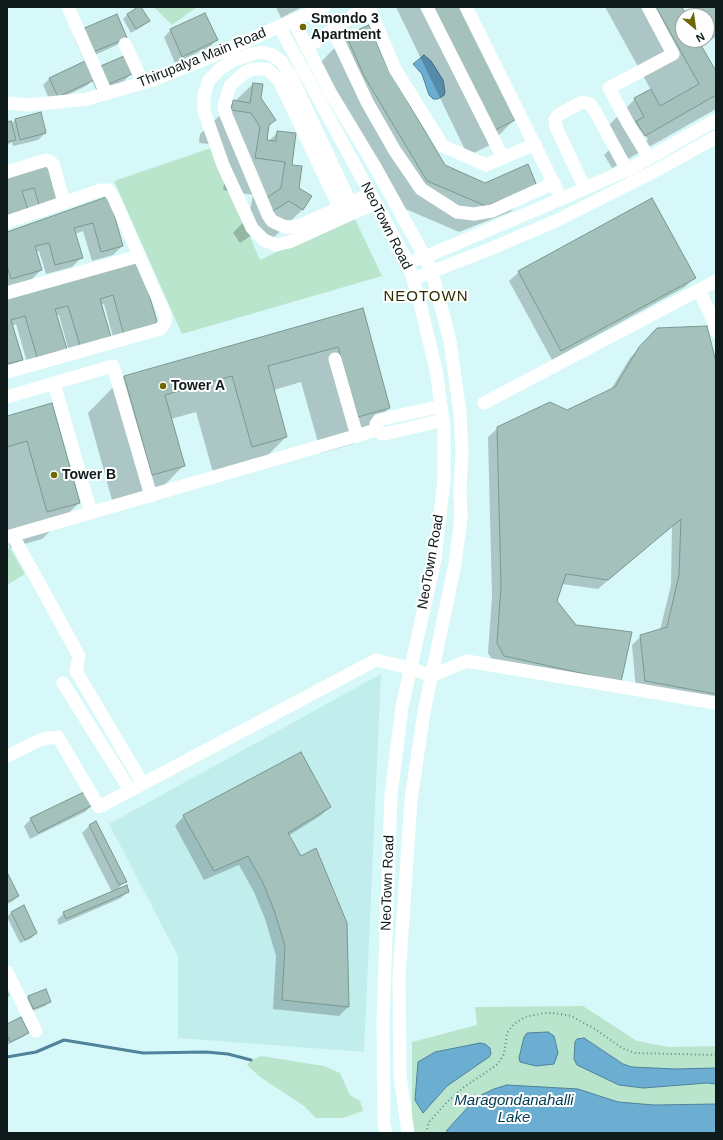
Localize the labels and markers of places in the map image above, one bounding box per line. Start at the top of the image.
place label: Smondo 3 Apartment [311,11,381,44]
marker: Smondo 3 Apartment [298,22,308,32]
place label: Tower A [171,378,225,394]
marker: Tower A [158,381,168,391]
place label: Tower B [62,467,116,483]
marker: Tower B [49,470,59,480]

